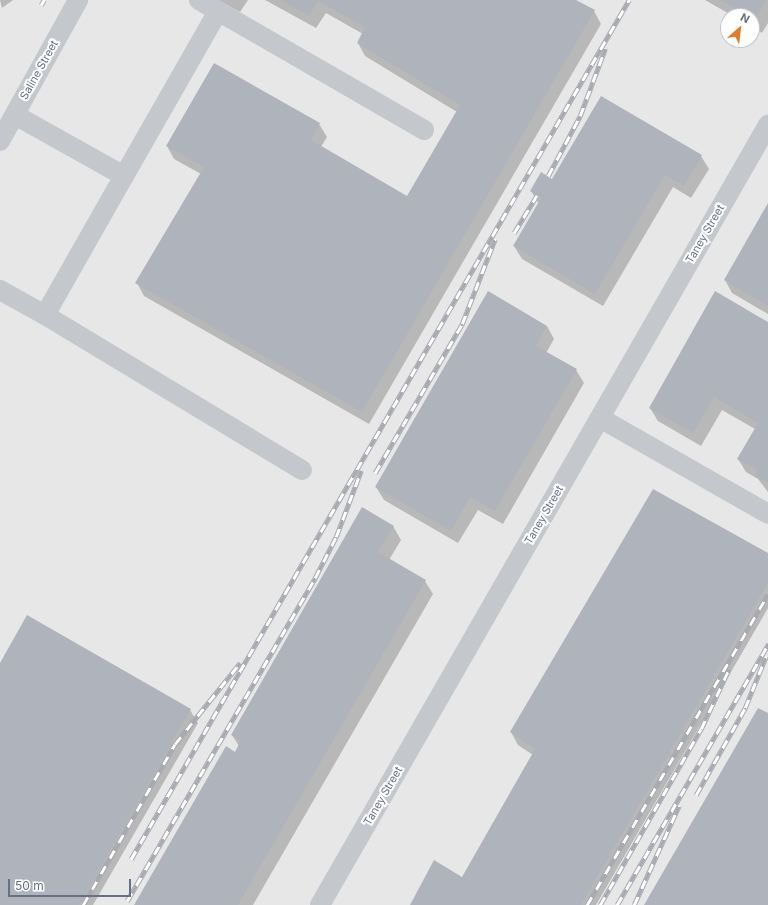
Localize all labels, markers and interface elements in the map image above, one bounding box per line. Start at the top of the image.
north arrow [720,8,760,48]
text: N [738,10,752,26]
street label: Saline Street [17,38,61,102]
street label: Taney Street [683,202,727,266]
street label: Taney Street [522,483,566,547]
street label: Taney Street [361,764,405,828]
scale bar [10,871,133,897]
text: 50 m [15,878,44,893]

